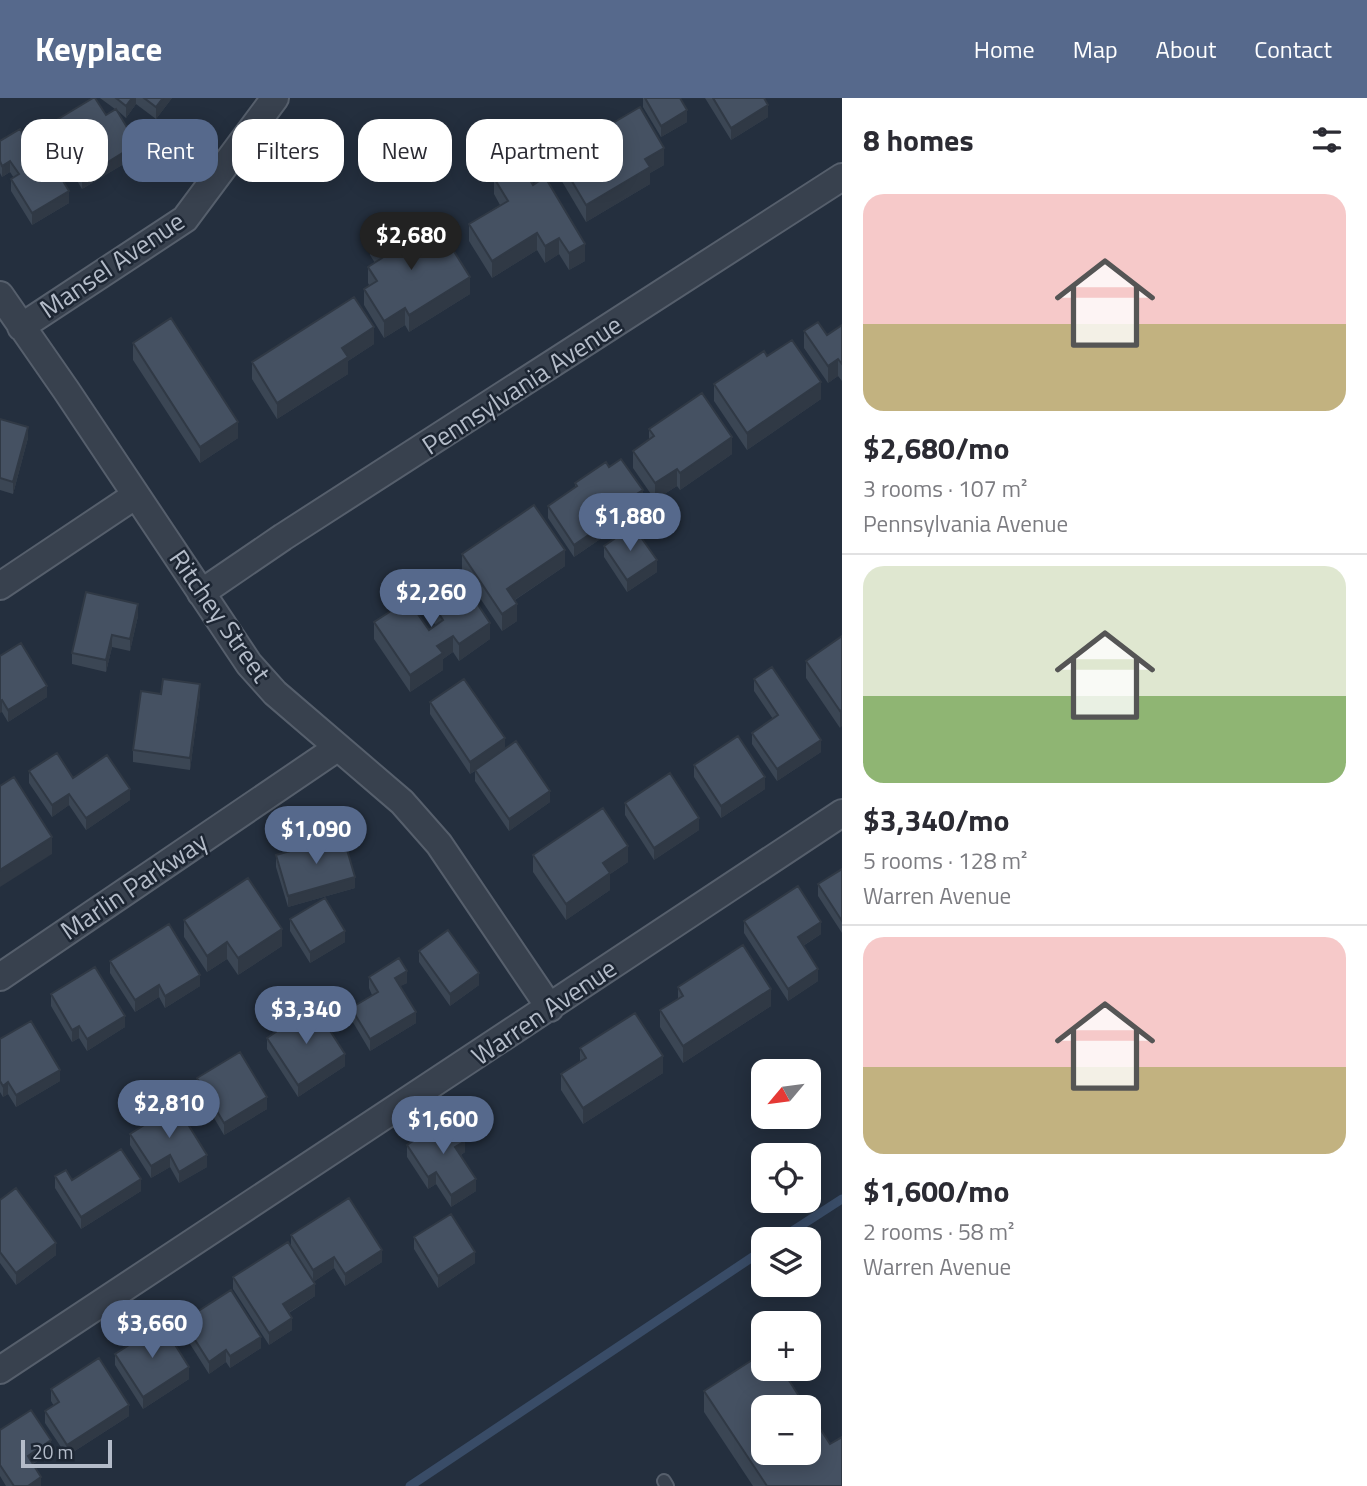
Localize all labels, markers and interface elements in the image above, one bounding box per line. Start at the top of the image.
text: Keyplace [35,24,162,74]
text: Home [974,31,1035,67]
text: Map [1073,31,1118,67]
text: About [1156,31,1216,67]
text: Contact [1254,31,1332,67]
text: 8 homes [863,117,974,163]
chip: Buy [21,119,108,182]
chip: Rent [122,119,218,182]
chip: Filters [232,119,344,182]
chip: New [358,119,452,182]
chip: Apartment [466,119,623,182]
icon: filters [1308,121,1346,159]
street label: Mansel Avenue [32,202,192,327]
pin: $2,680 [354,212,468,272]
text: $2,680 [376,217,446,252]
icon: home [1042,240,1168,366]
street label: Pennsylvania Avenue [414,305,630,464]
text: $2,680/mo [863,425,1009,471]
text: 3 rooms · 107 m² [863,471,1027,506]
pin: $1,880 [573,494,687,553]
text: $1,880 [595,498,665,533]
text: Pennsylvania Avenue [863,506,1068,541]
street label: Ritchey Street [160,541,281,690]
pin: $2,260 [374,570,488,629]
text: $2,260 [396,574,466,609]
icon: home [1042,612,1168,738]
text: $3,340/mo [863,797,1009,843]
pin: $1,090 [259,806,373,866]
text: $1,090 [281,811,351,846]
street label: Marlin Parkway [52,822,215,949]
text: 5 rooms · 128 m² [863,843,1027,878]
text: Warren Avenue [863,878,1011,913]
street label: Warren Avenue [463,949,624,1075]
icon: home [1042,983,1168,1109]
pin: $3,340 [249,986,363,1046]
text: $3,340 [271,991,341,1026]
north arrow [751,1059,821,1129]
map controls [751,1059,821,1465]
pin: $2,810 [112,1080,226,1140]
text: $2,810 [134,1085,204,1120]
pin: $1,600 [386,1096,500,1156]
text: $1,600 [408,1101,478,1136]
button: locate [751,1143,821,1213]
text: $1,600/mo [863,1168,1009,1214]
text: 2 rooms · 58 m² [863,1214,1014,1249]
button: layers [751,1227,821,1297]
text: Warren Avenue [863,1249,1011,1284]
pin: $3,660 [95,1300,209,1360]
text: $3,660 [117,1305,187,1340]
button: + [751,1311,821,1381]
button: − [751,1395,821,1465]
scale bar [21,1437,112,1469]
text: 20 m [32,1437,73,1466]

